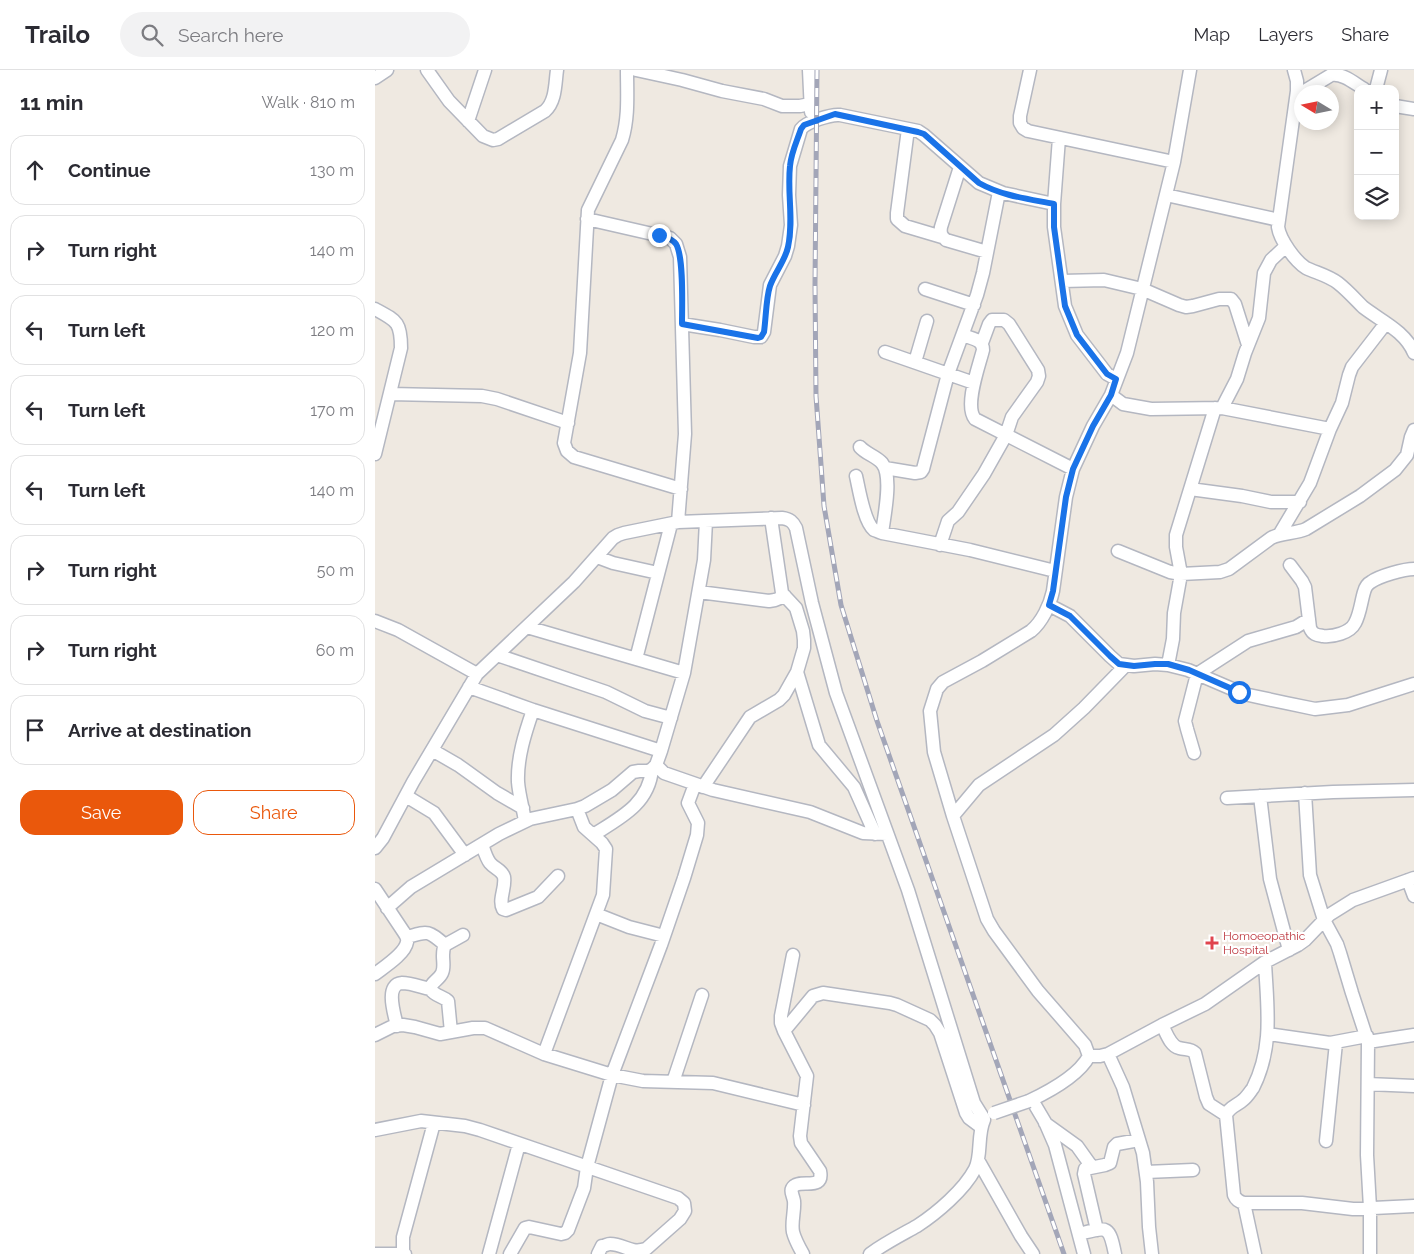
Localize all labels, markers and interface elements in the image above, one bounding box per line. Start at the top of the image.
search box [120,12,470,57]
text: Trailo [25,20,90,49]
icon: search [138,21,166,49]
text: Search here [178,24,283,46]
text: Map [1194,24,1230,45]
text: Layers [1258,24,1313,45]
text: Share [1341,24,1389,45]
north arrow [1294,85,1339,130]
map controls [1354,85,1399,220]
button: + [1354,85,1399,130]
text: 11 min [20,90,83,115]
text: Walk · 810 m [261,93,355,112]
button: − [1354,130,1399,175]
icon: ahead [21,156,49,184]
text: Continue [68,159,151,181]
text: 130 m [310,161,354,180]
button: layers [1354,175,1399,220]
route end [648,224,671,247]
icon: right [21,236,49,264]
text: Turn right [68,239,157,261]
text: 140 m [310,241,354,260]
icon: left [21,316,49,344]
text: Turn left [68,319,145,341]
text: 120 m [310,321,354,340]
icon: left [21,396,49,424]
text: Turn left [68,399,145,421]
text: 170 m [310,401,354,420]
icon: left [21,476,49,504]
text: Turn left [68,479,145,501]
text: 140 m [310,481,354,500]
icon: right [21,556,49,584]
text: Turn right [68,559,157,581]
text: 50 m [317,561,354,580]
icon: right [21,636,49,664]
text: Turn right [68,639,157,661]
text: 60 m [316,641,354,660]
route start [1228,681,1251,704]
icon: arrive [21,716,49,744]
text: Arrive at destination [68,719,252,741]
button: Save [20,790,183,835]
button: Share [193,790,355,835]
place label: Homoeopathic Hospital [1223,929,1306,957]
marker: Homoeopathic Hospital [1205,936,1219,950]

